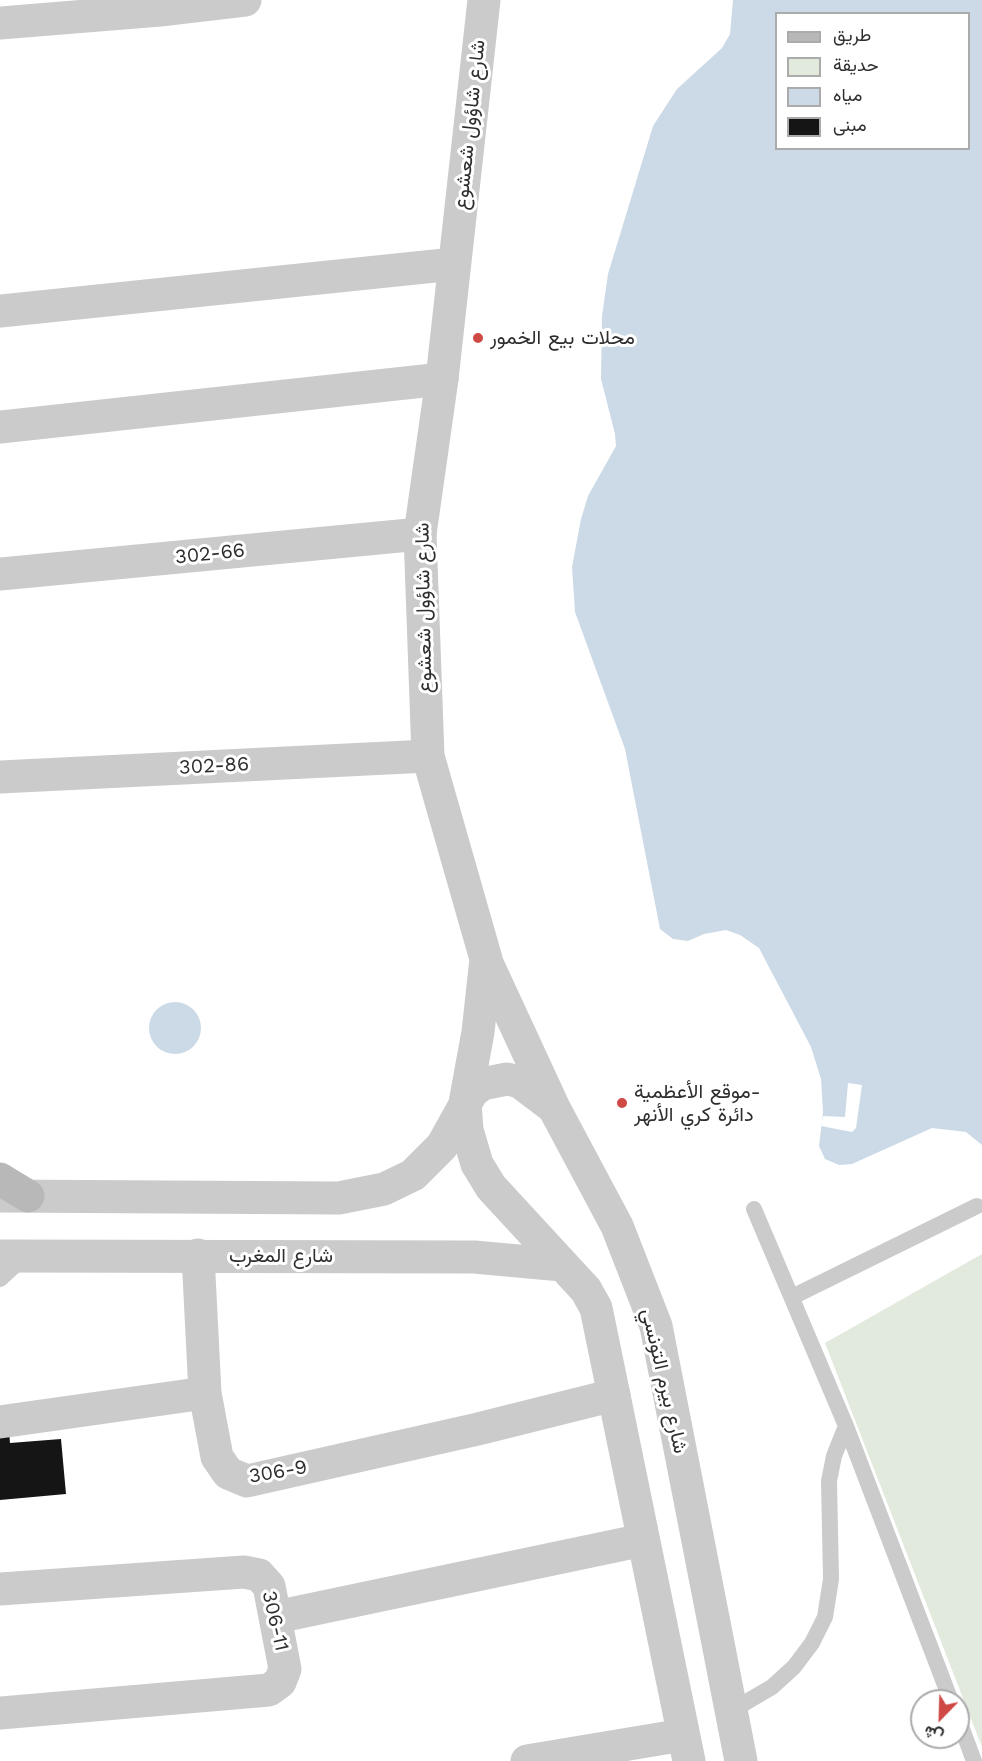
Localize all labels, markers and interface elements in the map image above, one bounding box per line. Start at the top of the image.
legend [775,12,970,150]
text: طريق [833,24,871,45]
street label: شارع شاؤول شعشوع [449,39,491,211]
text: حديقة [833,54,879,75]
text: مياه [833,84,862,105]
text: مبنى [833,114,867,135]
place label: محلات بيع الخمور [490,326,635,350]
marker: محلات بيع الخمور [471,331,485,345]
street label: شارع شاؤول شعشوع [411,522,437,694]
street label: 302-66 [174,538,246,570]
street label: 302-86 [178,752,250,780]
place label: موقع الأعظمية- دائرة كري الأنهر [634,1080,761,1127]
marker: موقع الأعظمية- دائرة كري الأنهر [615,1096,629,1110]
street label: شارع المغرب [229,1244,333,1268]
street label: شارع بيرم التونسي [636,1306,692,1456]
street label: 306-9 [247,1455,309,1489]
street label: 306-11 [256,1588,294,1654]
north arrow [910,1689,970,1749]
text: ش [921,1722,946,1747]

